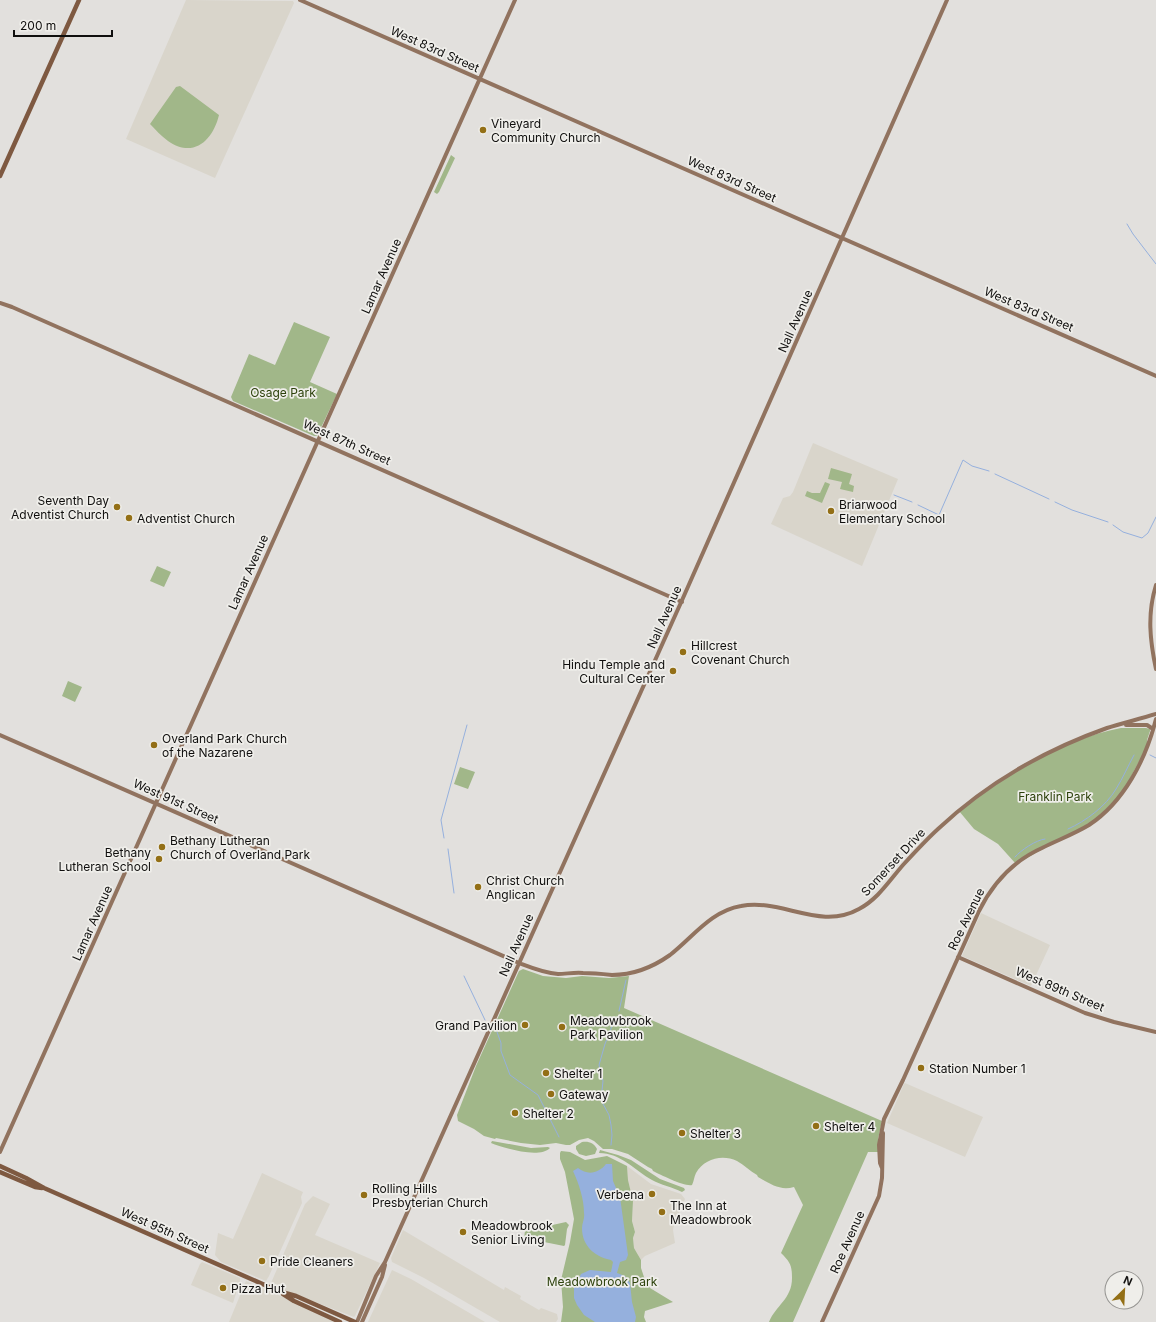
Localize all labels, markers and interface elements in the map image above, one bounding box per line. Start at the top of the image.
scale bar [14,12,112,38]
text: 200 m [20,18,56,33]
street label: West 83rd Street [388,23,482,75]
place label: Vineyard Community Church [491,116,601,145]
marker: Vineyard Community Church [478,125,488,135]
street label: West 83rd Street [685,153,779,205]
street label: Lamar Avenue [358,236,404,316]
street label: West 83rd Street [982,283,1076,335]
street label: Nall Avenue [774,287,816,355]
park label: Osage Park [250,385,316,400]
street label: West 87th Street [301,416,393,468]
place label: Seventh Day Adventist Church [11,493,109,522]
place label: Briarwood Elementary School [839,497,945,526]
marker: Seventh Day Adventist Church [112,502,122,512]
marker: Briarwood Elementary School [826,506,836,516]
place label: Adventist Church [137,511,235,526]
marker: Adventist Church [124,513,134,523]
street label: Lamar Avenue [225,532,271,612]
street label: Nall Avenue [643,583,685,651]
place label: Hillcrest Covenant Church [691,638,790,667]
marker: Hillcrest Covenant Church [678,647,688,657]
place label: Hindu Temple and Cultural Center [562,657,665,686]
marker: Hindu Temple and Cultural Center [668,666,678,676]
place label: Overland Park Church of the Nazarene [162,731,287,760]
marker: Overland Park Church of the Nazarene [149,740,159,750]
street label: West 91st Street [131,776,221,827]
park label: Franklin Park [1018,789,1092,804]
street label: Somerset Drive [858,825,928,899]
place label: Bethany Lutheran Church of Overland Park [170,833,311,862]
marker: Bethany Lutheran Church of Overland Park [157,842,167,852]
place label: Bethany Lutheran School [58,845,151,874]
marker: Bethany Lutheran School [154,854,164,864]
place label: Christ Church Anglican [486,873,564,902]
marker: Christ Church Anglican [473,882,483,892]
street label: Lamar Avenue [69,883,115,963]
street label: Roe Avenue [945,885,987,953]
street label: Nall Avenue [495,911,537,979]
street label: West 89th Street [1013,964,1107,1015]
place label: Meadowbrook Park Pavilion [570,1013,652,1042]
place label: Grand Pavilion [435,1018,517,1033]
marker: Grand Pavilion [520,1020,530,1030]
marker: Meadowbrook Park Pavilion [557,1022,567,1032]
place label: Station Number 1 [929,1061,1026,1076]
marker: Station Number 1 [916,1063,926,1073]
place label: Shelter 1 [554,1066,602,1081]
marker: Shelter 1 [541,1068,551,1078]
place label: Gateway [559,1087,609,1102]
marker: Gateway [546,1089,556,1099]
place label: Shelter 2 [523,1106,574,1121]
marker: Shelter 2 [510,1108,520,1118]
place label: Shelter 4 [824,1119,876,1134]
marker: Shelter 4 [811,1121,821,1131]
place label: Shelter 3 [690,1126,741,1141]
marker: Shelter 3 [677,1128,687,1138]
place label: Rolling Hills Presbyterian Church [372,1181,488,1210]
place label: Verbena [596,1187,644,1202]
marker: Verbena [647,1189,657,1199]
marker: Rolling Hills Presbyterian Church [359,1190,369,1200]
place label: The Inn at Meadowbrook [670,1198,752,1227]
street label: West 95th Street [119,1204,211,1256]
marker: The Inn at Meadowbrook [657,1207,667,1217]
street label: Roe Avenue [826,1208,868,1276]
place label: Meadowbrook Senior Living [471,1218,553,1247]
marker: Meadowbrook Senior Living [458,1227,468,1237]
place label: Pride Cleaners [270,1254,353,1269]
marker: Pride Cleaners [257,1256,267,1266]
north arrow [1104,1270,1144,1310]
text: N [1121,1273,1135,1289]
park label: Meadowbrook Park [547,1274,658,1289]
place label: Pizza Hut [231,1281,285,1296]
marker: Pizza Hut [218,1283,228,1293]

